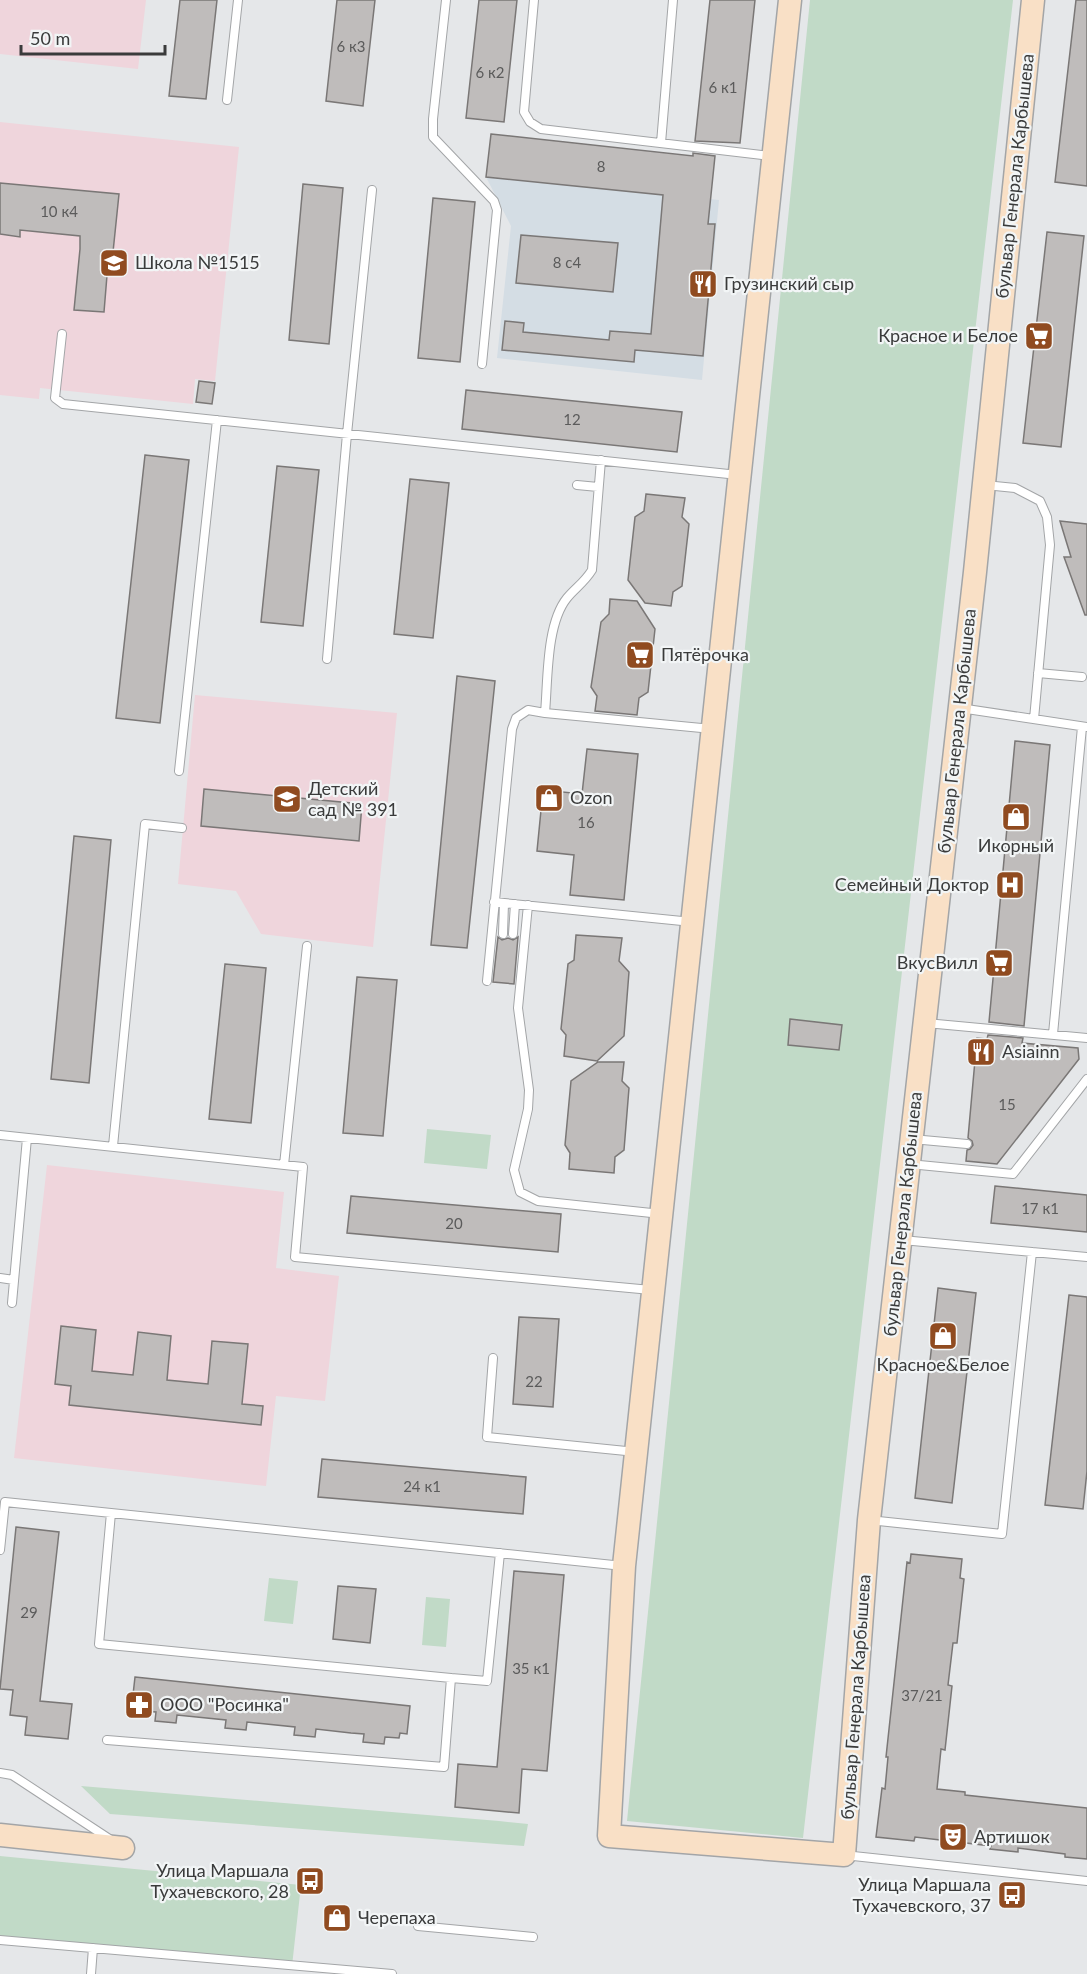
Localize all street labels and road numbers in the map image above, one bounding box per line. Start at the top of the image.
street label: бульвар Генерала Карбышева [990,52,1038,299]
street label: бульвар Генерала Карбышева [932,607,980,854]
street label: бульвар Генерала Карбышева [878,1090,926,1337]
street label: бульвар Генерала Карбышева [835,1574,875,1820]

